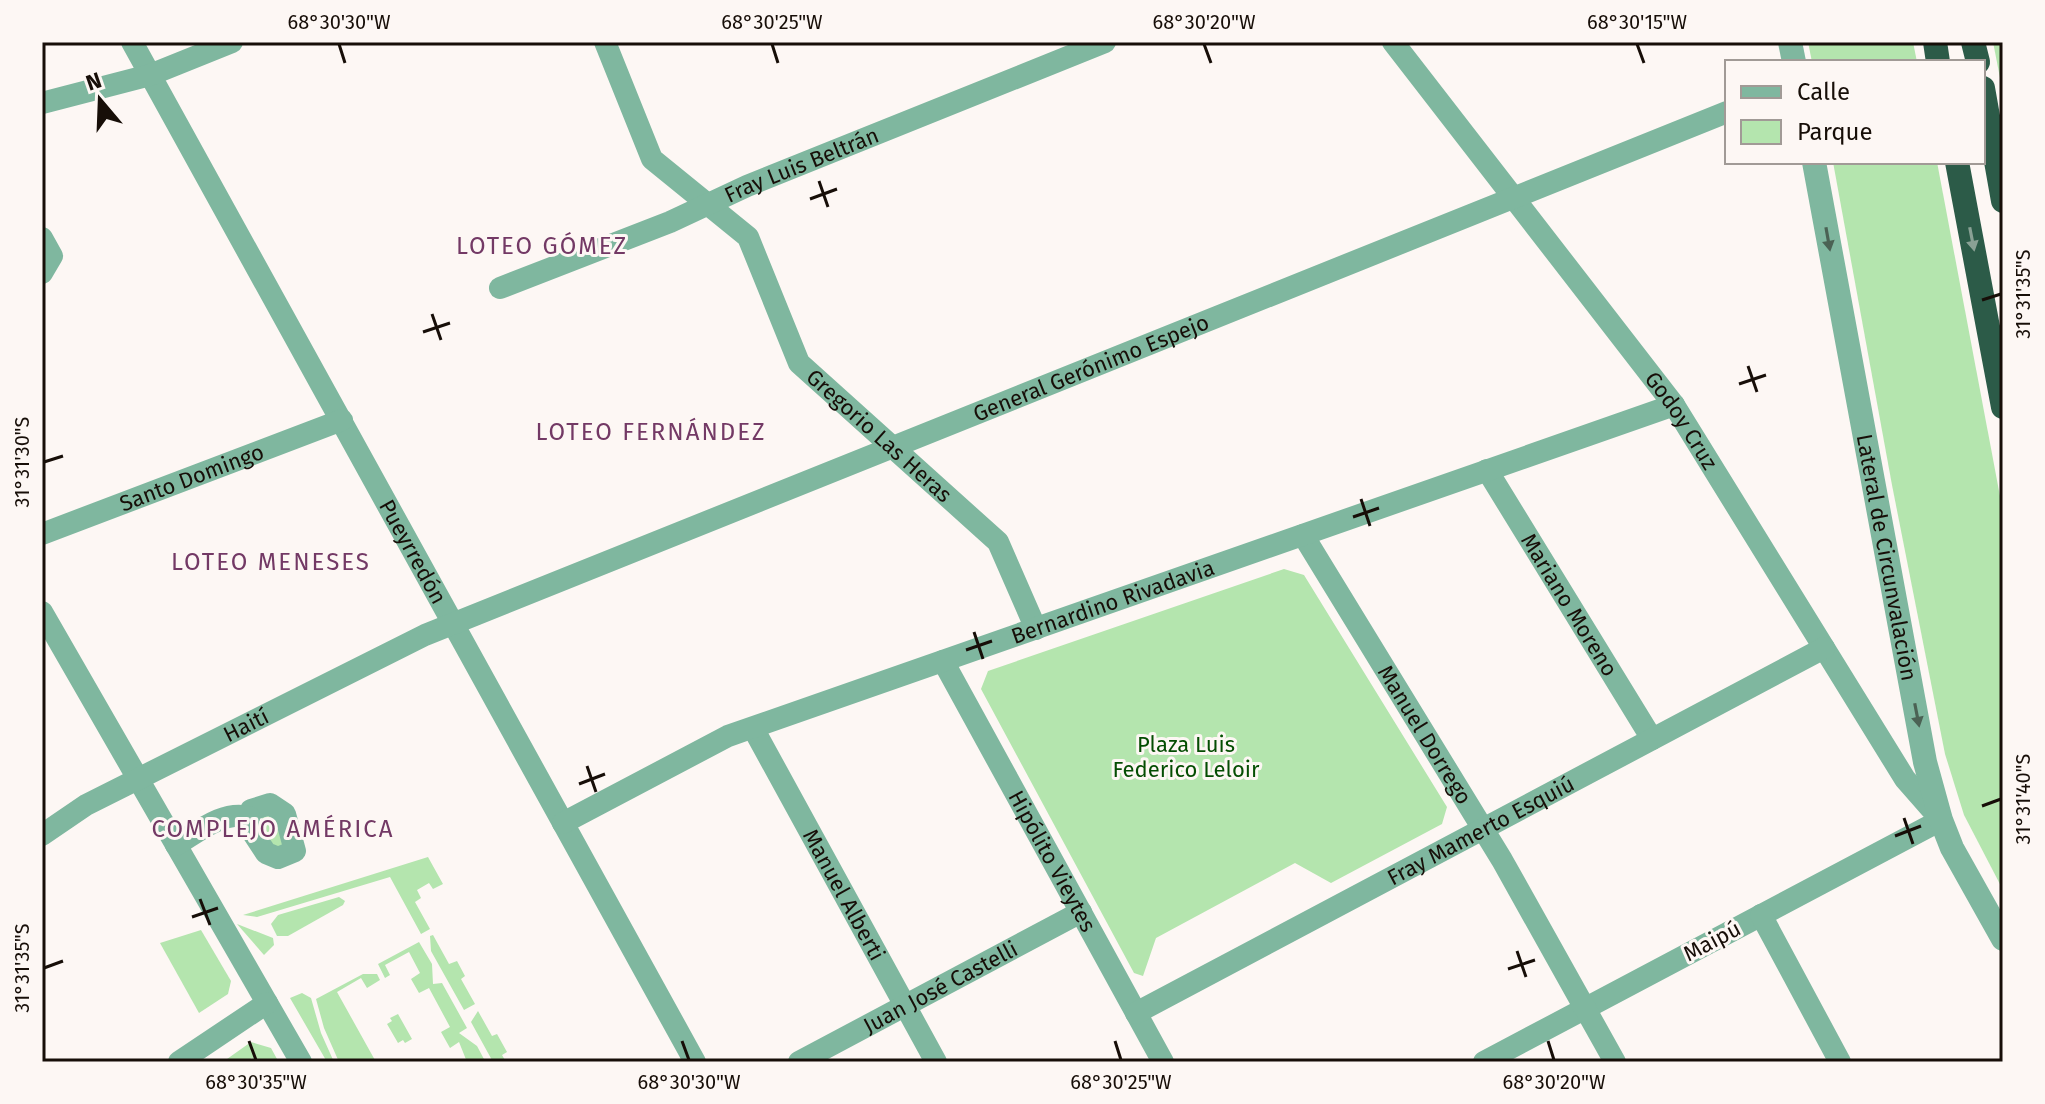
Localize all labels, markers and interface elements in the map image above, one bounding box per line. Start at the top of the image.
text: 68°30'30"W [288,10,391,34]
text: 68°30'25"W [721,10,823,34]
text: 68°30'20"W [1153,10,1256,34]
text: 68°30'15"W [1587,10,1687,34]
north arrow [60,60,140,140]
legend [1725,60,1985,164]
text: N [82,66,105,97]
text: Calle [1797,78,1850,106]
text: Parque [1797,118,1873,146]
street label: Fray Luis Beltrán [720,121,883,208]
one-way arrow [1823,226,1835,251]
one-way arrow [1966,226,1978,251]
district label: LOTEO GÓMEZ [456,231,628,260]
text: 31°31'35"S [2011,249,2035,339]
street label: General Gerónimo Espejo [969,308,1213,427]
street label: Gregorio Las Heras [801,363,958,508]
street label: Godoy Cruz [1639,366,1724,474]
text: 31°31'30"S [10,416,34,507]
district label: LOTEO FERNÁNDEZ [536,417,766,446]
street label: Lateral de Circunvalación [1851,432,1923,683]
street label: Santo Domingo [116,438,267,517]
street label: Pueyrredón [374,495,453,608]
street label: Mariano Moreno [1515,528,1624,681]
district label: LOTEO MENESES [171,548,371,576]
street label: Bernardino Rivadavia [1007,553,1218,649]
street label: Manuel Dorrego [1372,660,1478,809]
street label: Haití [219,702,273,748]
one-way arrow [1911,702,1923,727]
park label: Plaza Luis Federico Leloir [1113,731,1260,783]
text: 31°31'40"S [2011,754,2035,844]
street label: Fray Mamerto Esquiú [1382,770,1579,891]
street label: Hipólito Vieytes [1003,785,1102,936]
district label: COMPLEJO AMÉRICA [151,814,395,843]
street label: Manuel Alberti [797,824,891,965]
street label: Maipú [1679,915,1745,967]
text: 31°31'35"S [10,923,34,1013]
street label: Juan José Castelli [859,935,1022,1039]
text: 68°30'35"W [205,1070,307,1094]
text: 68°30'30"W [638,1070,741,1094]
text: 68°30'25"W [1070,1070,1172,1094]
text: 68°30'20"W [1503,1070,1606,1094]

